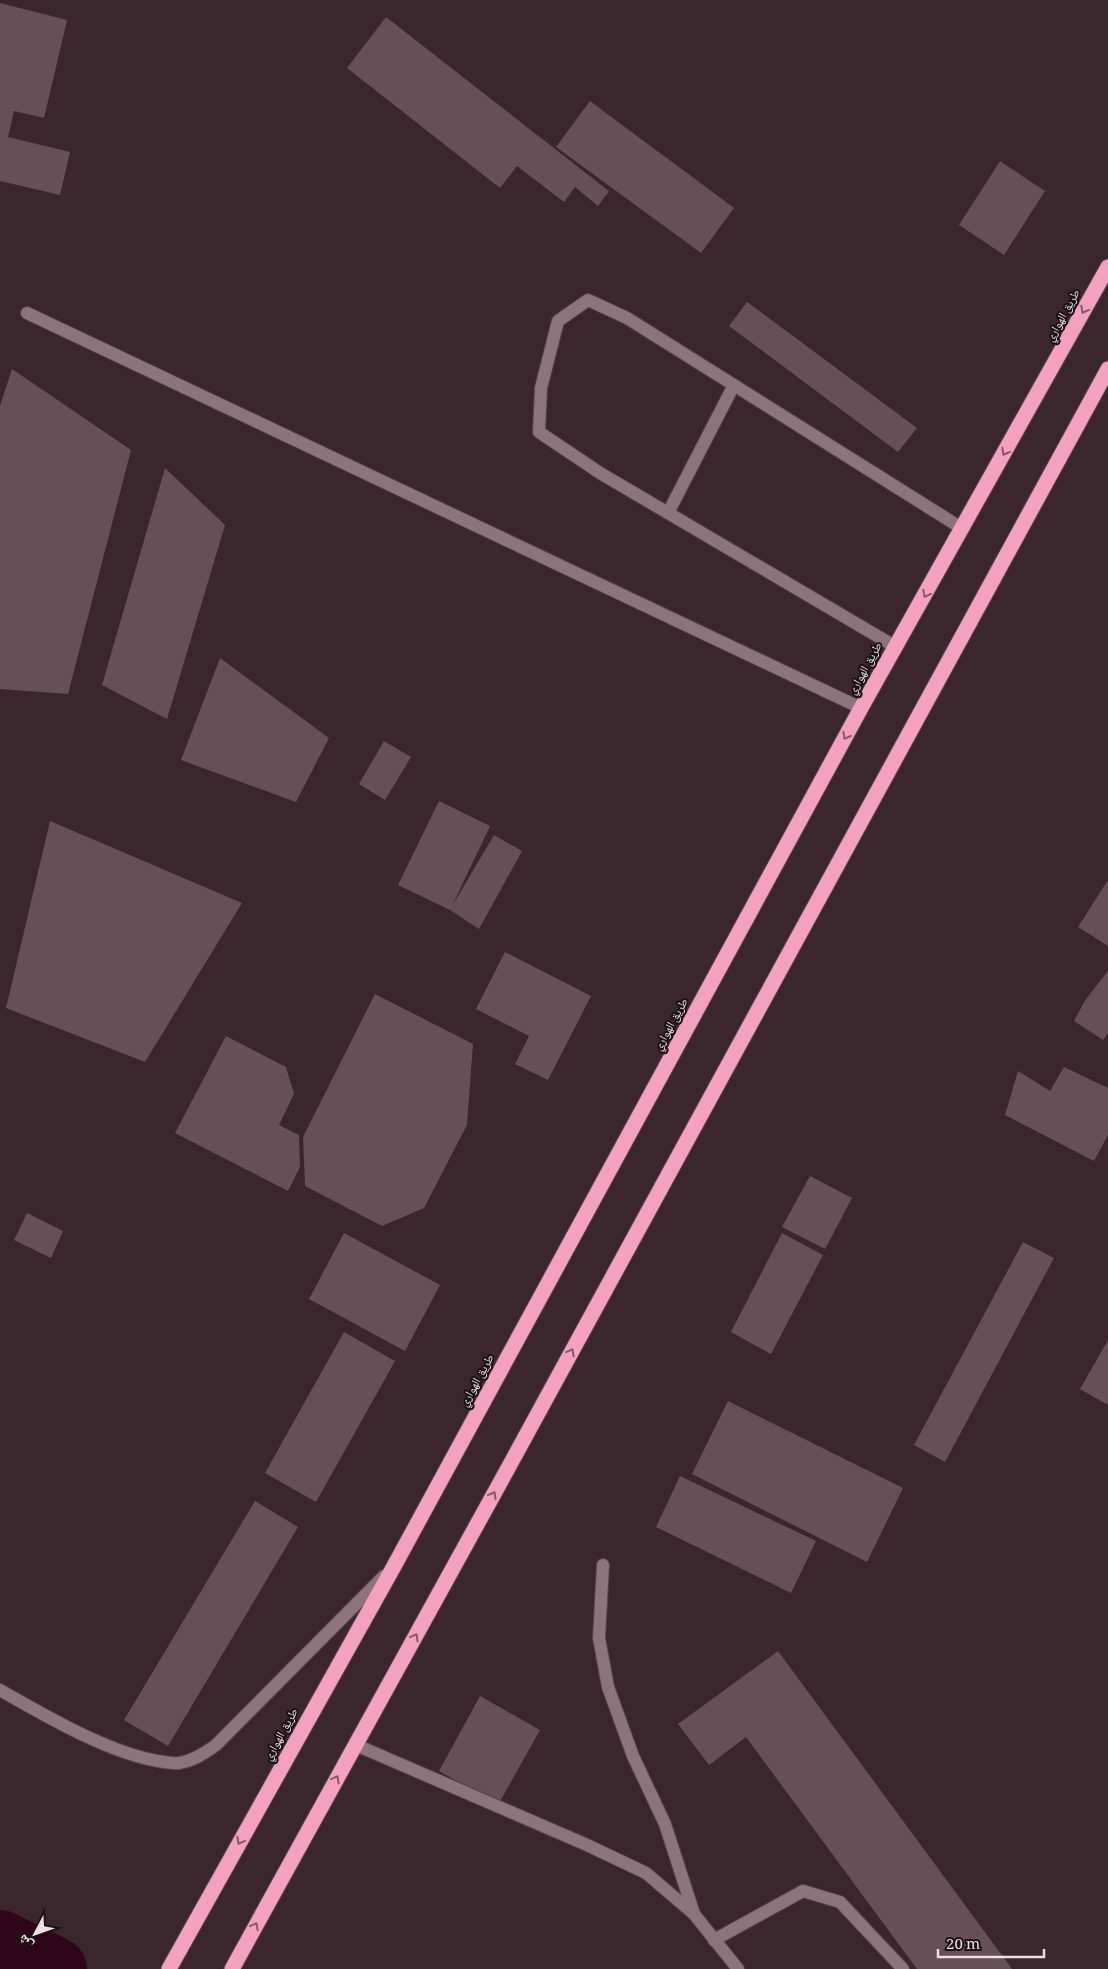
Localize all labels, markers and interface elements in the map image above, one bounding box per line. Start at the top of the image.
street label: طريق الهواري [1041,286,1087,346]
one-way arrow [1081,305,1091,314]
one-way arrow [1001,447,1011,456]
one-way arrow [922,588,932,597]
street label: طريق الهواري [843,639,889,699]
one-way arrow [843,730,853,739]
street label: طريق الهواري [649,995,695,1055]
one-way arrow [565,1349,575,1358]
street label: طريق الهواري [455,1351,501,1411]
one-way arrow [487,1491,497,1500]
one-way arrow [409,1633,419,1642]
street label: طريق الهواري [259,1705,305,1765]
one-way arrow [330,1776,340,1785]
one-way arrow [236,1835,246,1844]
north arrow [10,1909,60,1959]
one-way arrow [249,1923,259,1932]
scale bar [938,1926,1044,1958]
text: ش [13,1928,41,1955]
text: 20 m [946,1933,980,1959]

